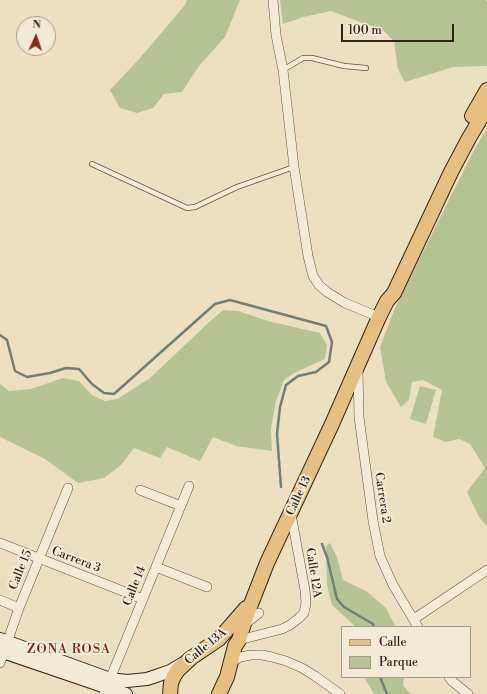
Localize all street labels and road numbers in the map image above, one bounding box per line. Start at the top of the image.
street label: Carrera 2 [371,471,393,525]
street label: Calle 13 [284,474,314,518]
street label: Carrera 3 [50,544,102,576]
street label: Calle 12A [302,547,324,599]
street label: Calle 15 [7,548,35,592]
street label: Calle 14 [120,564,150,608]
street label: Calle 13A [182,626,230,668]

